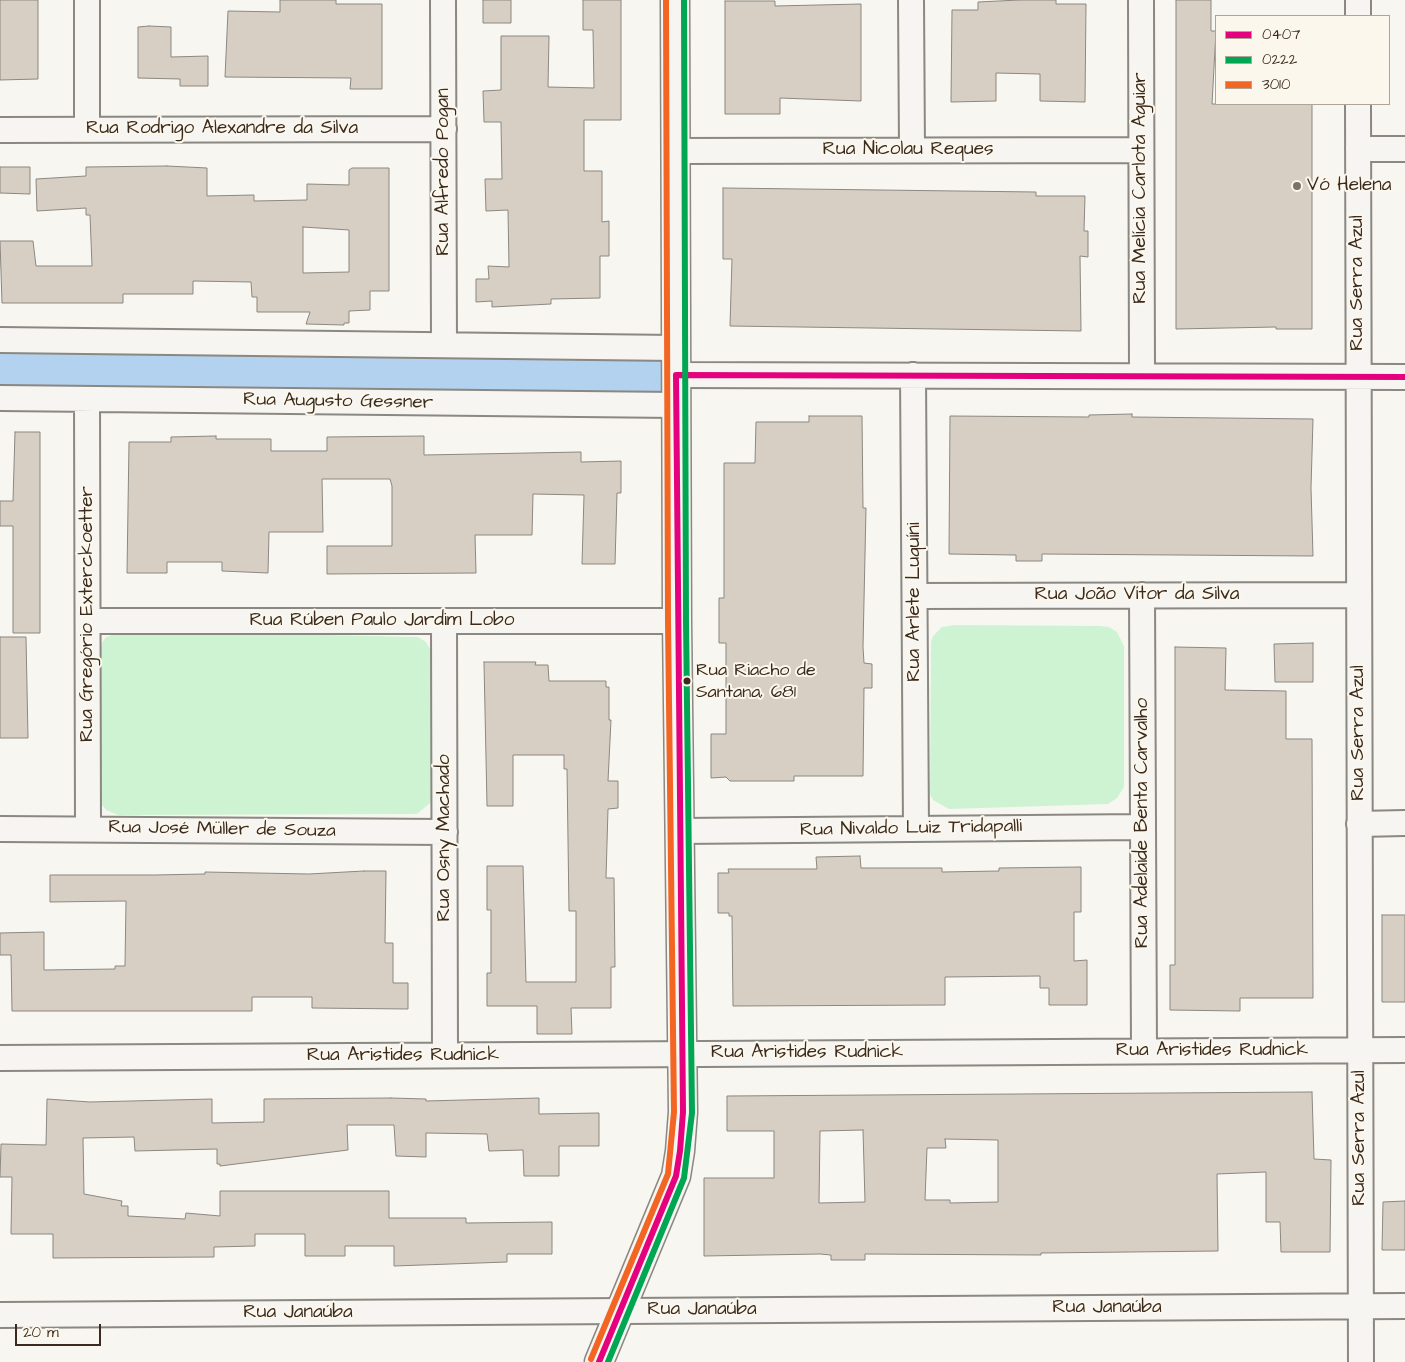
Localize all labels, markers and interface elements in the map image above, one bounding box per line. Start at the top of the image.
legend [1215,15,1390,105]
text: 0407 [1262,24,1300,45]
text: 0222 [1262,49,1297,70]
street label: Rua Melícia Carlota Aguiar [1130,72,1152,304]
text: 3010 [1262,74,1290,95]
street label: Rua Alfredo Pogan [433,88,455,256]
street label: Rua Rodrigo Alexandre da Silva [86,118,358,140]
street label: Rua Nicolau Reques [823,139,993,161]
place label: Vó Helena [1307,175,1391,197]
marker: Vó Helena [1291,180,1303,192]
street label: Rua Serra Azul [1347,215,1369,351]
street label: Rua Augusto Gessner [243,389,433,415]
street label: Rua Gregório Exterckoetter [77,486,99,742]
street label: Rua Arlete Luquíni [904,522,926,682]
street label: Rua João Vítor da Silva [1034,584,1240,606]
street label: Rua Rúben Paulo Jardim Lobo [250,610,514,632]
place label: Rua Riacho de Santana, 681 [696,660,816,702]
street label: Rua Serra Azul [1348,665,1370,801]
marker: Rua Riacho de Santana, 681 [682,676,692,686]
street label: Rua Adelaide Benta Carvalho [1132,698,1154,948]
street label: Rua Osny Machado [434,754,456,922]
street label: Rua Nivaldo Luiz Tridapalli [800,816,1022,842]
street label: Rua José Müller de Souza [108,817,336,843]
street label: Rua Aristides Rudnick [1116,1040,1308,1062]
street label: Rua Aristides Rudnick [711,1042,903,1064]
street label: Rua Aristides Rudnick [307,1045,499,1067]
street label: Rua Serra Azul [1349,1070,1371,1206]
street label: Rua Janaúba [1052,1297,1162,1319]
street label: Rua Janaúba [647,1299,757,1321]
street label: Rua Janaúba [243,1302,353,1324]
scale bar [18,1314,104,1346]
text: 20 m [23,1322,59,1343]

